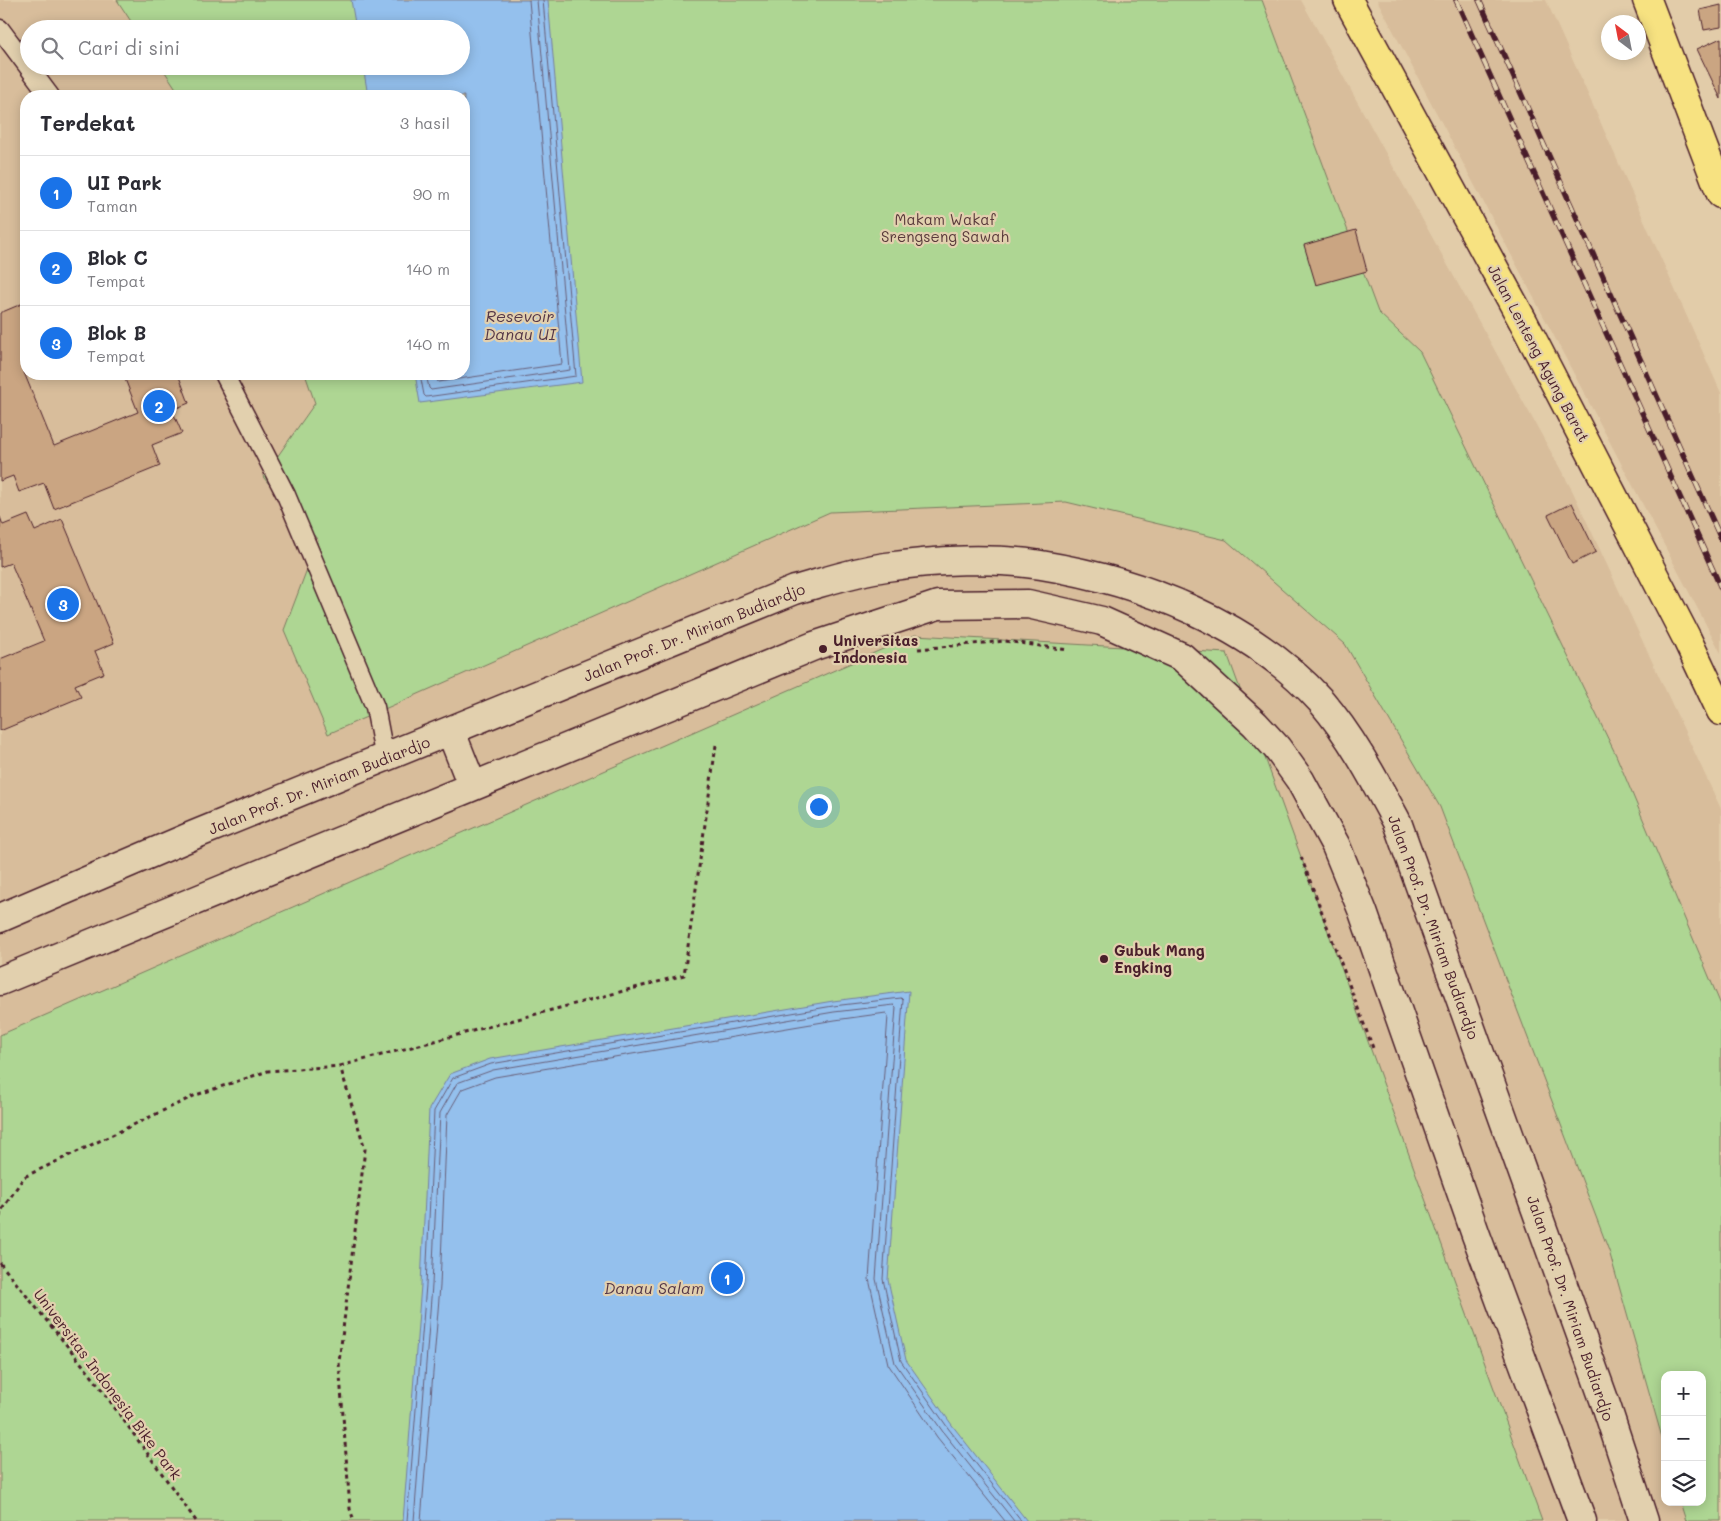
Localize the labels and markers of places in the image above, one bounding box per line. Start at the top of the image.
pin: 2 [143,387,175,425]
pin: 3 [47,585,79,623]
place label: Universitas Indonesia [833,630,918,667]
marker: Universitas Indonesia [817,643,829,655]
place label: Gubuk Mang Engking [1114,940,1205,977]
marker: Gubuk Mang Engking [1098,953,1110,965]
pin: 1 [711,1259,743,1297]

